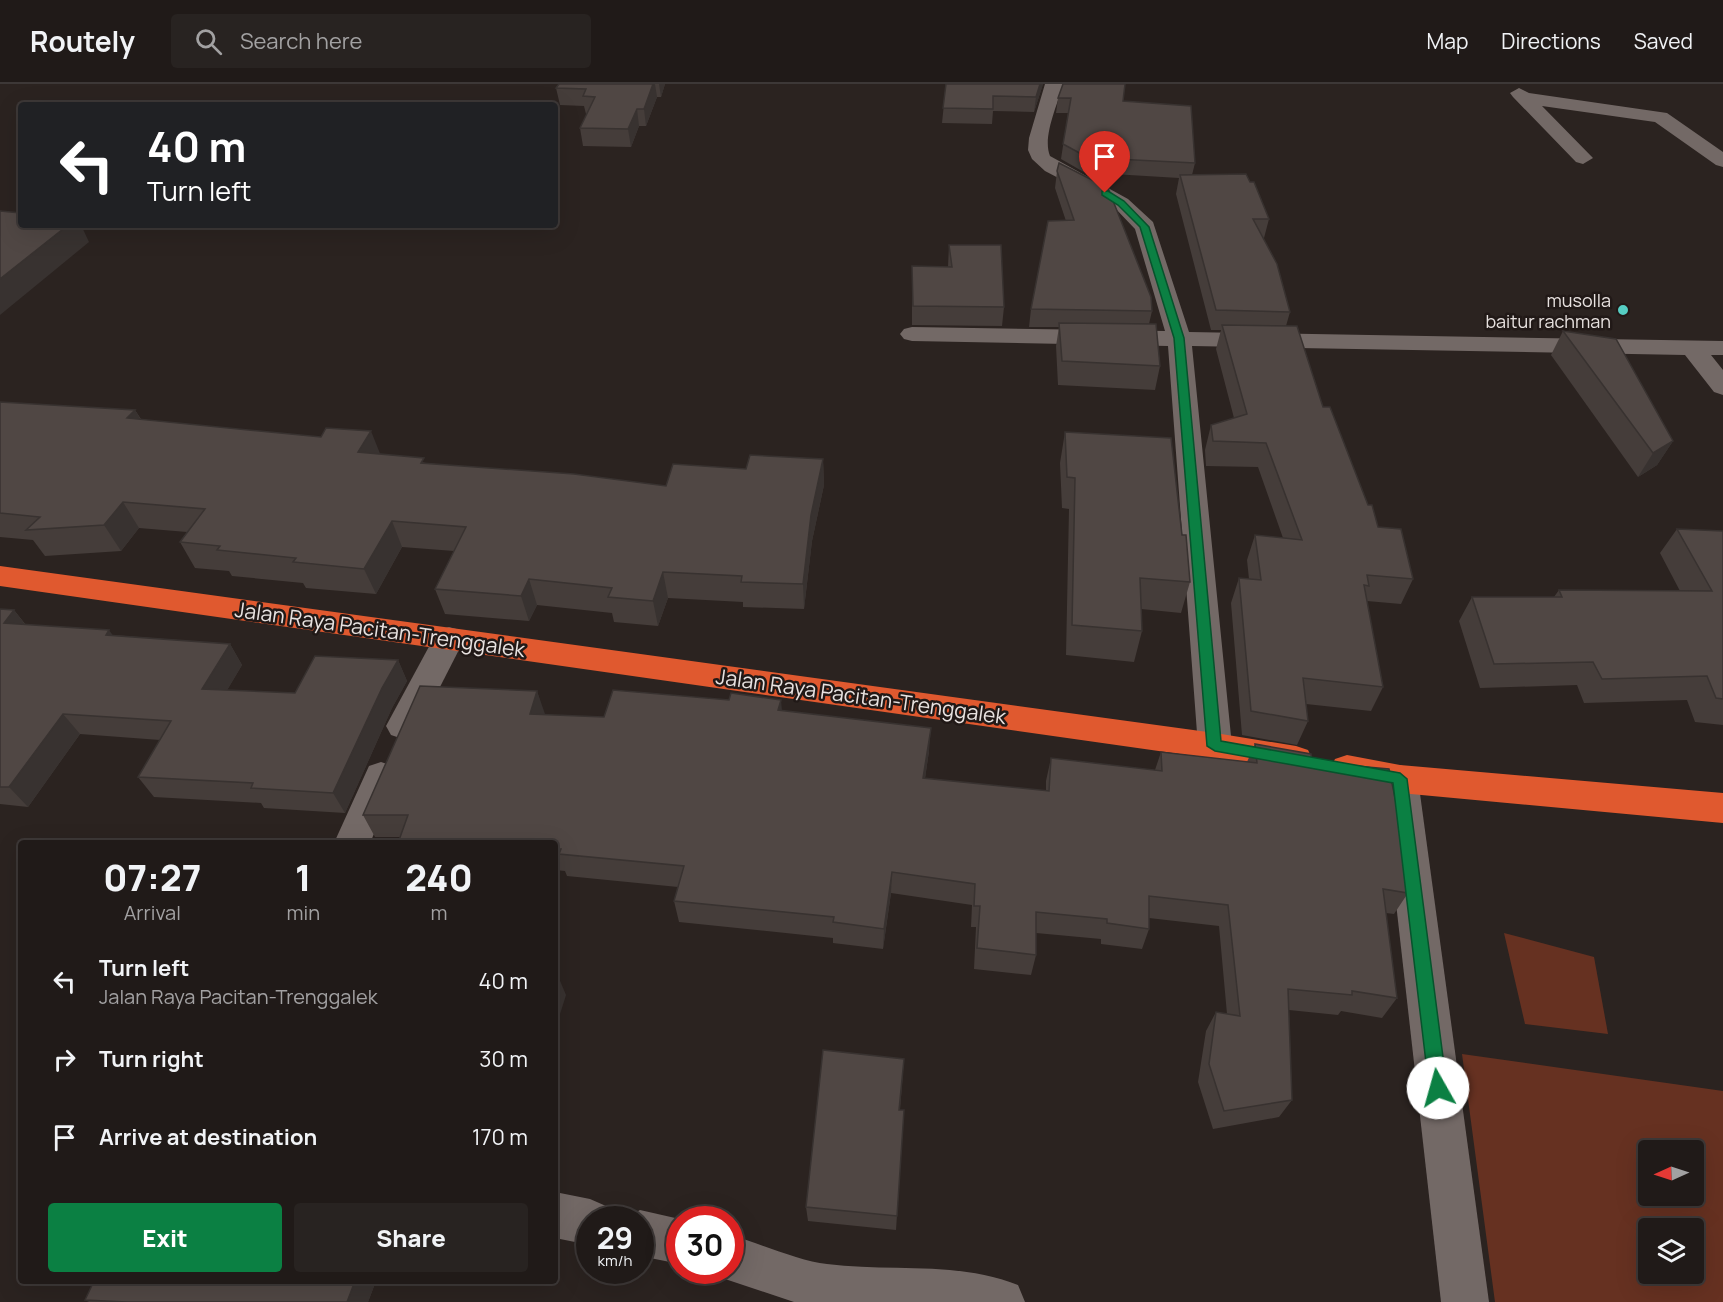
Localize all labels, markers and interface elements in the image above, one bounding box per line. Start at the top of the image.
search box [171,14,591,68]
text: Routely [30,22,135,60]
icon: search [192,25,225,58]
text: Search here [240,26,362,56]
text: Map [1427,27,1468,55]
text: Directions [1501,27,1601,55]
text: Saved [1634,27,1693,55]
text: 40 m [147,117,246,175]
icon: left [48,126,126,204]
pin [1079,131,1130,193]
icon: arrive [1088,140,1121,173]
text: Turn left [147,172,251,209]
place label: musolla baitur rachman [1485,288,1611,333]
marker: musolla baitur rachman [1616,303,1630,317]
street label: Jalan Raya Pacitan-Trenggalek [233,595,527,663]
street label: Jalan Raya Pacitan-Trenggalek [714,662,1008,730]
text: 07:27 [103,853,201,902]
text: 1 [295,853,311,902]
text: 240 [405,853,473,902]
text: Arrival [124,899,181,926]
text: min [287,899,320,926]
text: m [431,899,448,926]
text: Turn left [99,953,189,983]
icon: left [48,965,81,998]
text: 40 m [479,966,528,996]
text: Jalan Raya Pacitan-Trenggalek [99,983,378,1010]
icon: right [48,1043,81,1076]
text: Turn right [99,1044,204,1074]
text: 30 m [479,1044,528,1074]
position arrow [1406,1056,1470,1120]
icon: arrive [48,1121,81,1154]
text: Arrive at destination [99,1122,317,1152]
text: 170 m [472,1122,528,1152]
north arrow [1638,1140,1704,1206]
map controls [1638,1140,1704,1284]
button: Exit [48,1203,282,1272]
button: Share [294,1203,528,1272]
speed limit sign: 30 [666,1206,744,1284]
text: 29 [597,1217,633,1258]
button: layers [1638,1218,1704,1284]
text: km/h [598,1250,632,1271]

